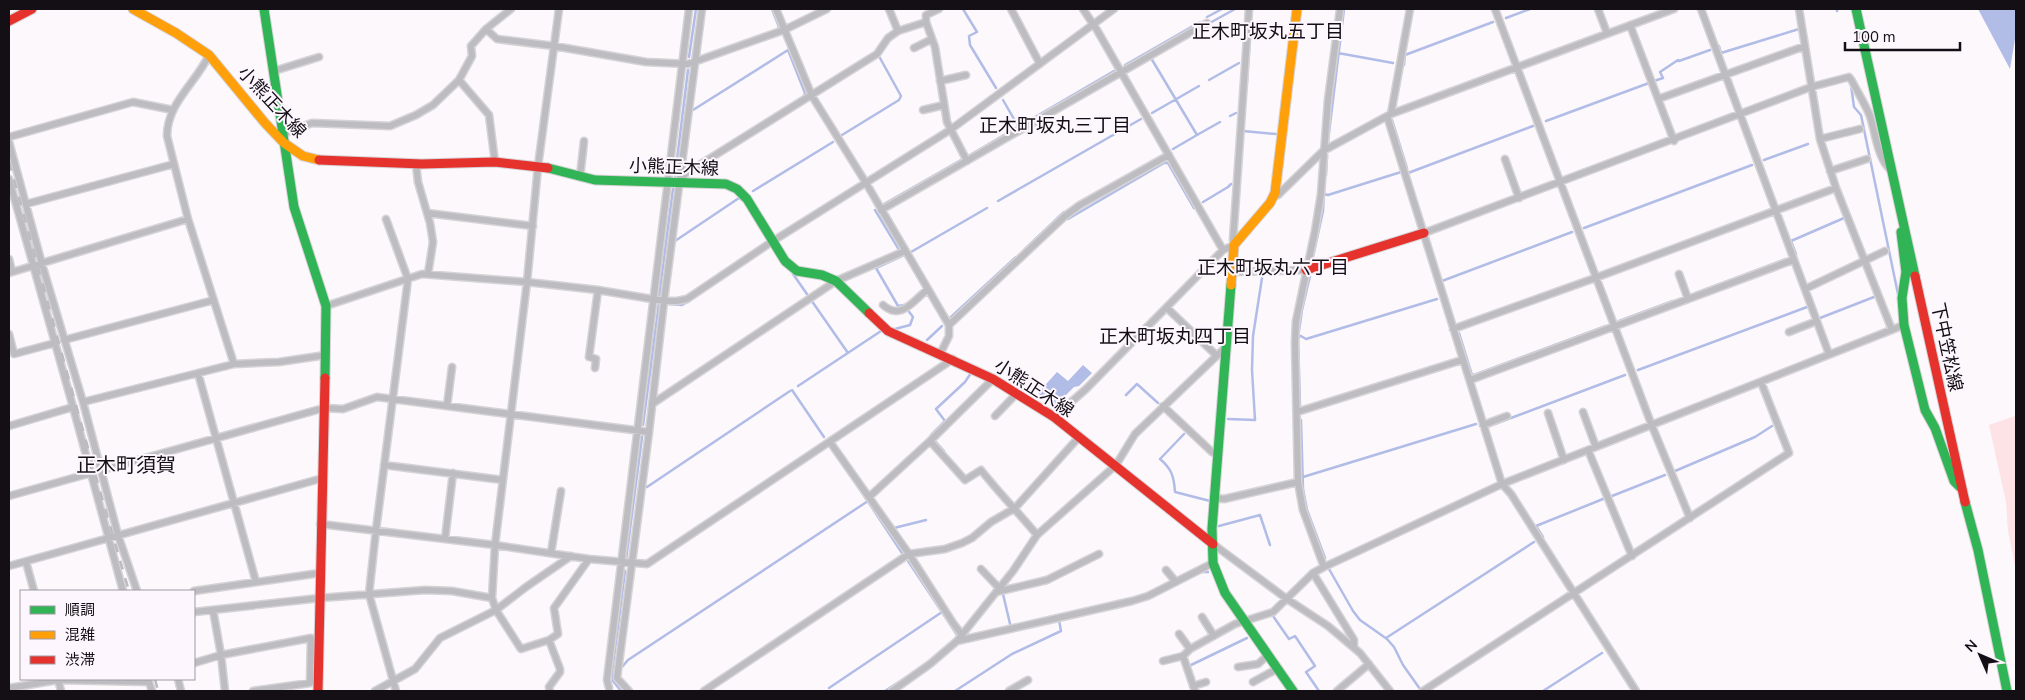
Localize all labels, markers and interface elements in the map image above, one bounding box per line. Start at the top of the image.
district label: 正木町坂丸五丁目 [1192,19,1344,45]
scale bar [1845,20,1960,52]
text: 100 m [1852,27,1896,47]
street label: 小熊正木線 [233,61,311,143]
district label: 正木町坂丸三丁目 [979,113,1131,139]
street label: 小熊正木線 [629,153,719,181]
district label: 正木町坂丸六丁目 [1197,255,1349,281]
street label: 下中笠松線 [1926,300,1968,394]
district label: 正木町坂丸四丁目 [1099,324,1251,350]
street label: 小熊正木線 [990,353,1078,423]
district label: 正木町須賀 [76,452,176,479]
legend [20,590,195,680]
text: 順調 [65,600,95,620]
text: 混雑 [65,625,95,645]
north arrow [1955,630,2005,680]
text: N [1961,636,1982,657]
text: 渋滞 [65,650,95,670]

